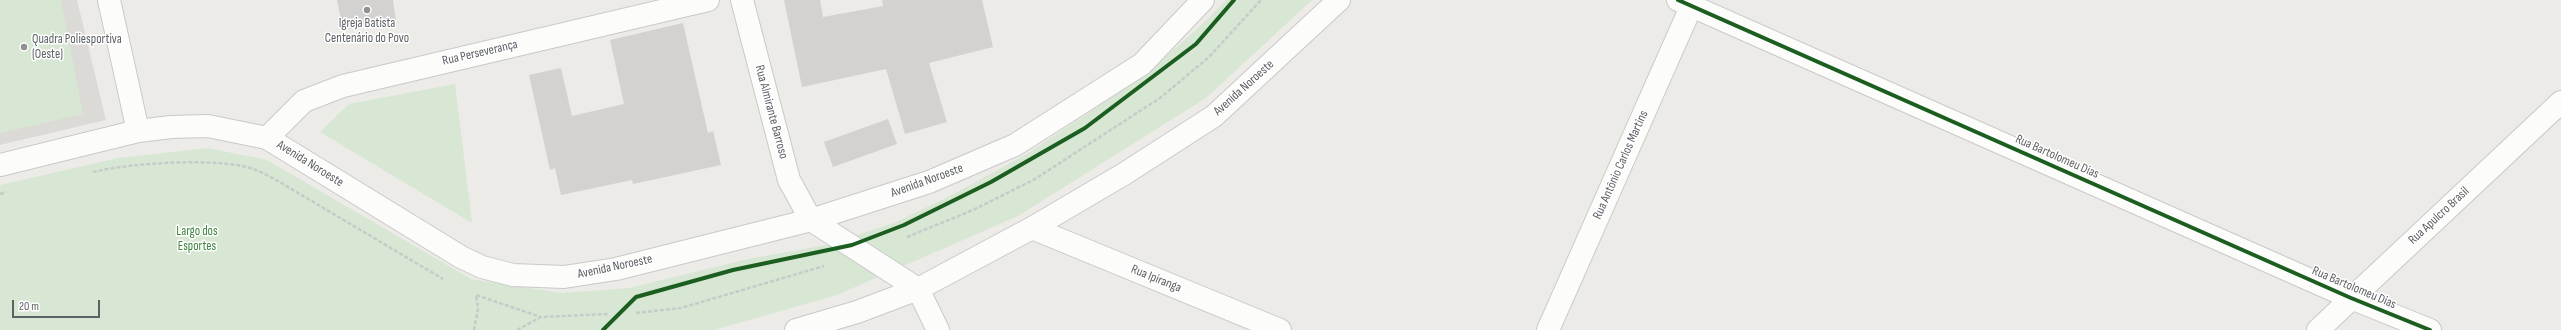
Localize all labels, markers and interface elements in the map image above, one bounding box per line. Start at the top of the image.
marker: Igreja Batista Centenário do Povo [362,5,372,15]
place label: Igreja Batista Centenário do Povo [325,16,409,47]
place label: Quadra Poliesportiva (Oeste) [32,32,122,63]
street label: Rua Perseverança [441,37,519,69]
marker: Quadra Poliesportiva (Oeste) [19,42,29,52]
street label: Avenida Noroeste [1211,57,1277,119]
street label: Rua Almirante Barroso [751,63,791,161]
street label: Rua Antônio Carlos Martins [1590,108,1652,222]
street label: Rua Bartolomeu Dias [2013,132,2101,182]
street label: Avenida Noroeste [274,137,346,191]
street label: Avenida Noroeste [889,161,965,201]
street label: Rua Apulcro Brasil [2405,184,2473,248]
park label: Largo dos Esportes [176,224,218,255]
street label: Avenida Noroeste [576,251,654,283]
street label: Rua Ipiranga [1128,262,1184,296]
street label: Rua Bartolomeu Dias [2310,263,2398,313]
scale bar [14,292,102,318]
text: 20 m [19,299,39,314]

